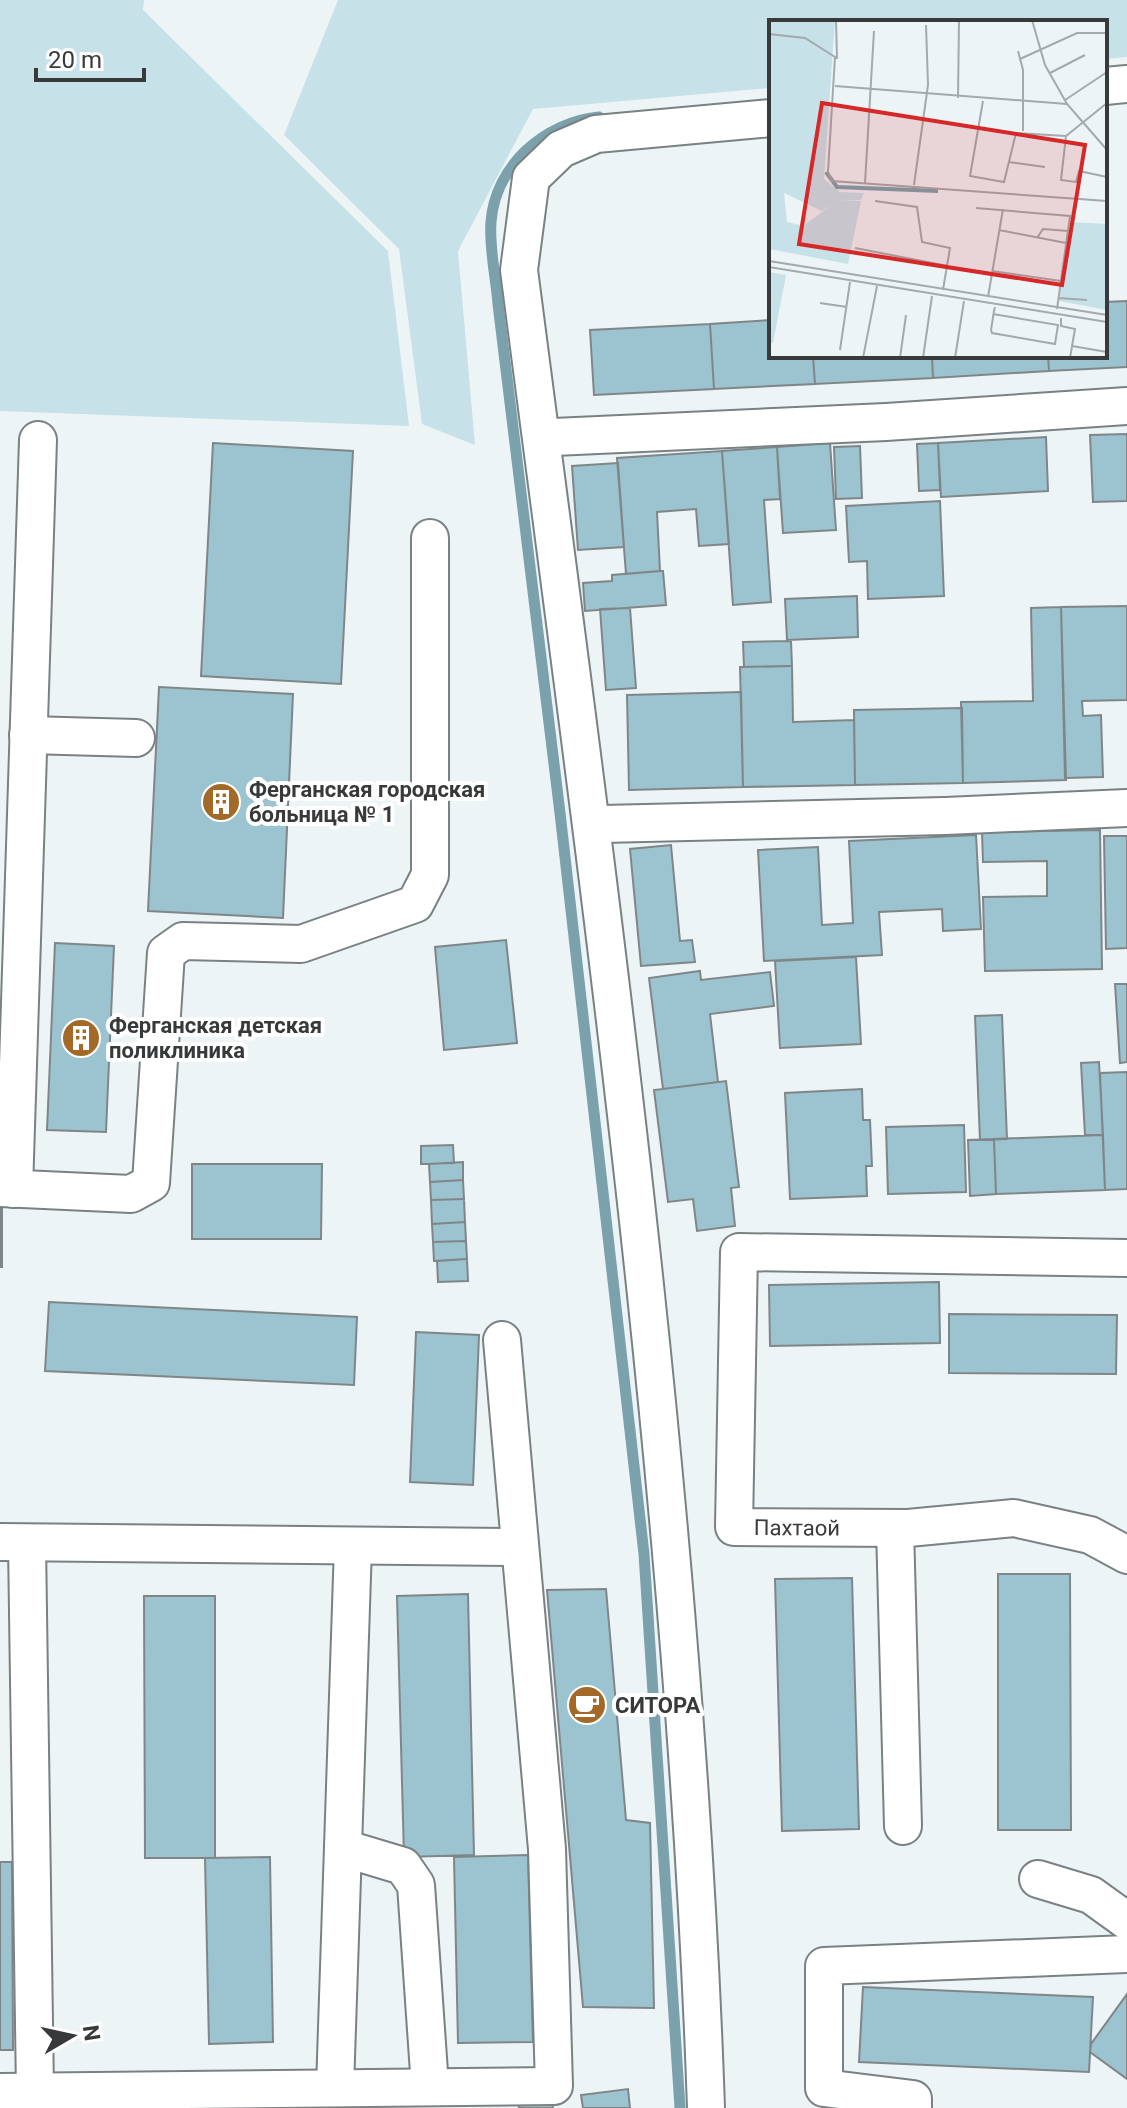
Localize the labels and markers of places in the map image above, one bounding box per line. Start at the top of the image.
place label: Ферганская городская больница № 1 [249,777,485,827]
building icon: Ферганская городская больница № 1 [200,781,242,823]
place label: Ферганская детская поликлиника [109,1013,322,1063]
building icon: Ферганская детская поликлиника [60,1017,102,1059]
cafe icon: СИТОРА [566,1684,608,1726]
place label: СИТОРА [615,1693,700,1718]

